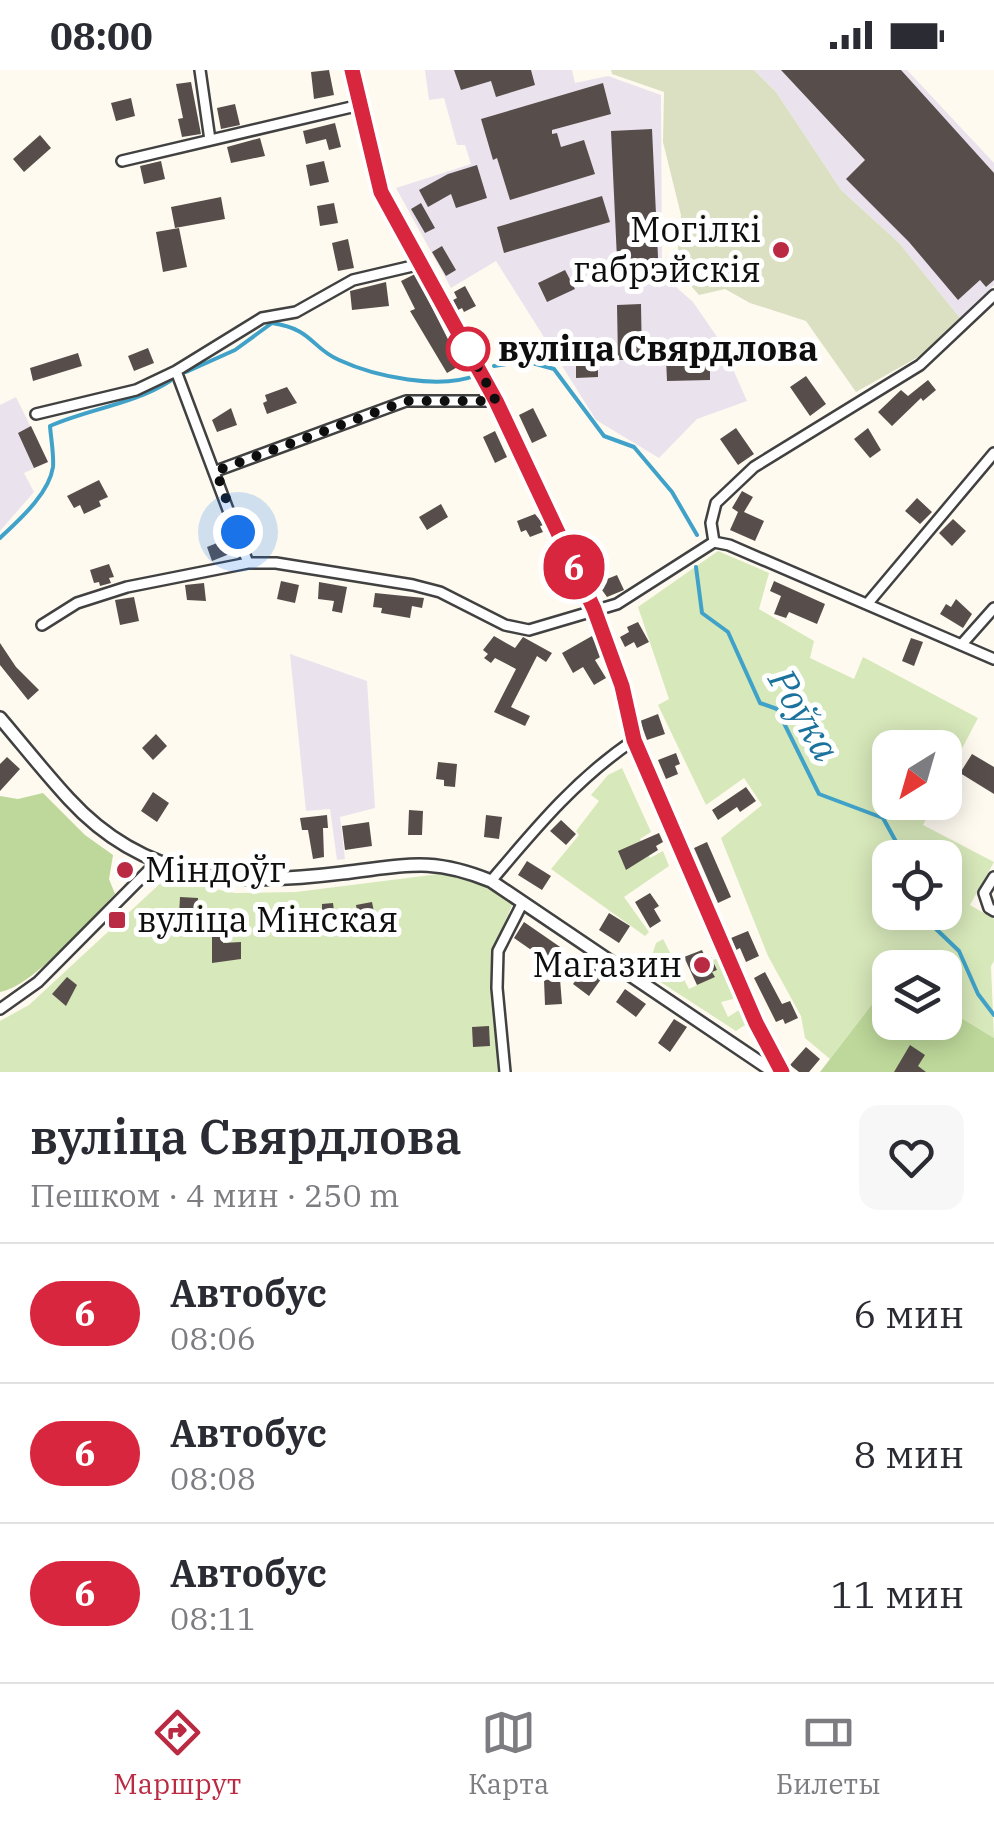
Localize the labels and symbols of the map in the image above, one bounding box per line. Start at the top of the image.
place label: Могілкі габрэйскія [573,206,761,292]
marker: Могілкі габрэйскія [770,239,792,261]
place label: вуліца Свярдлова [498,325,818,371]
marker: вуліца Свярдлова [447,328,489,370]
your location [213,507,263,557]
line badge: 6 [542,534,606,600]
water label: Роўка [758,658,852,770]
north arrow [872,730,962,820]
place label: Міндоўг [145,846,286,892]
marker: Міндоўг [114,859,136,881]
place label: вуліца Мінская [137,896,398,942]
marker: вуліца Мінская [106,909,128,931]
place label: Магазин [532,941,682,987]
marker: Магазин [691,954,713,976]

